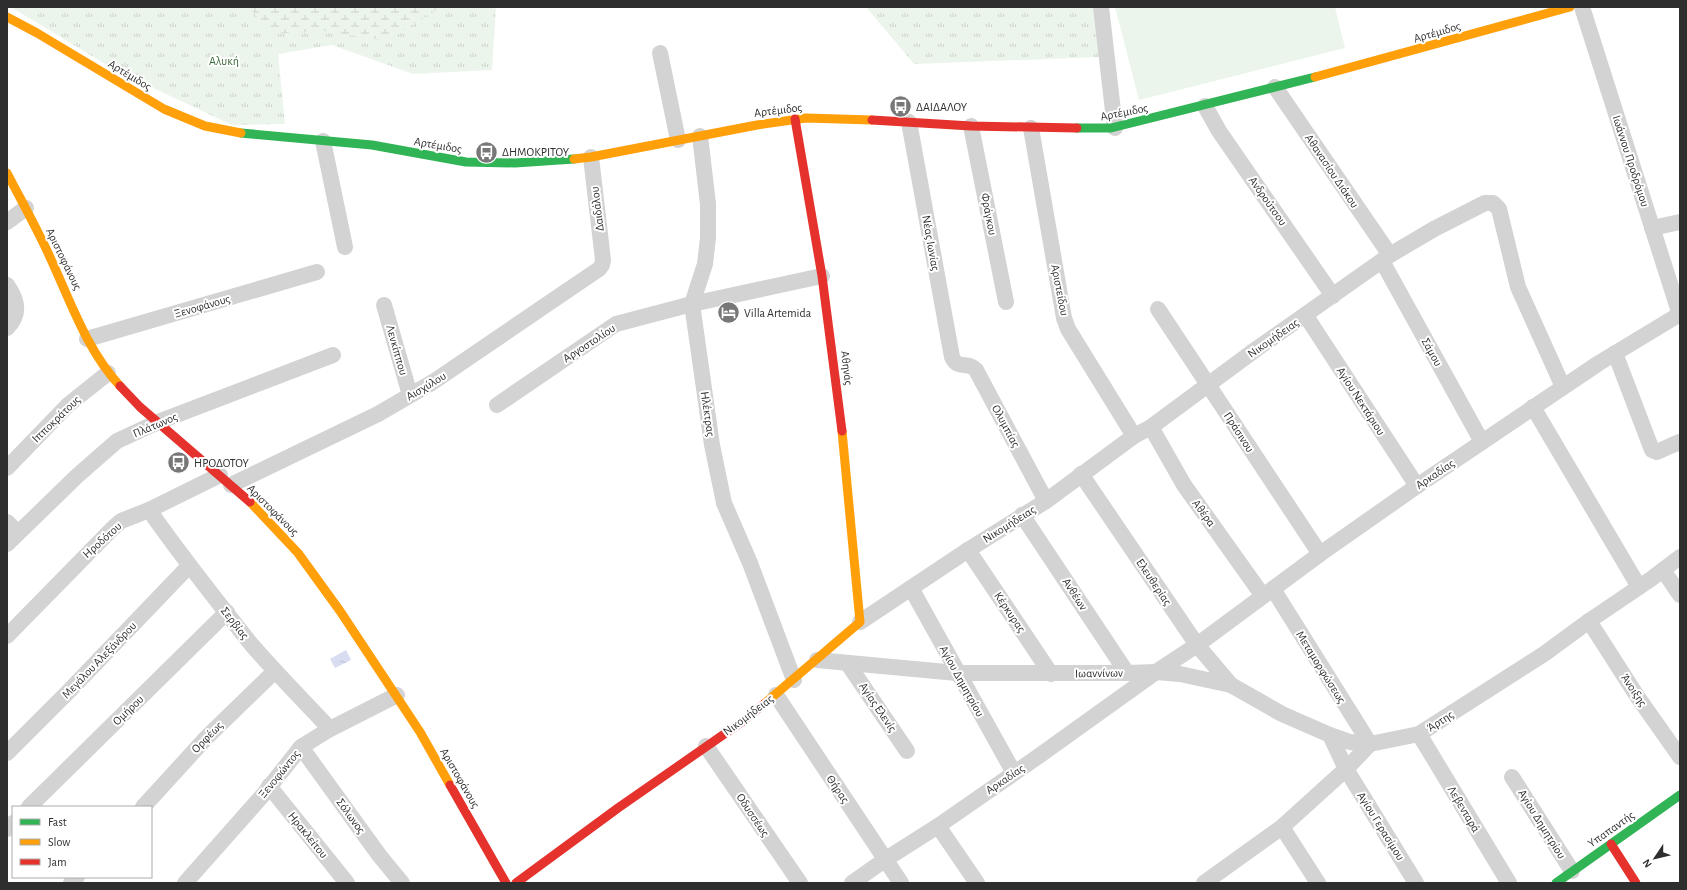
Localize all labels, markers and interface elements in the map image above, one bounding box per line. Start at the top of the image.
street label: Αρτέμιδος [1412,20,1462,45]
park label: Αλυκή [209,55,239,67]
street label: Αρτέμιδος [106,57,154,94]
bus stop icon: ΔΑΙΔΑΛΟΥ [888,94,914,120]
street label: Αρτέμιδος [753,101,803,120]
place label: ΔΑΙΔΑΛΟΥ [916,101,968,113]
street label: Αρτέμιδος [1099,101,1149,123]
street label: Ιωάννου Προδρόμου [1611,114,1651,208]
street label: Αθανασίου Διάκου [1303,132,1361,210]
street label: Αρτέμιδος [413,135,463,156]
bus stop icon: ΔΗΜΟΚΡΙΤΟΥ [473,139,499,165]
place label: ΔΗΜΟΚΡΙΤΟΥ [502,146,570,158]
street label: Ανδρούτσου [1247,174,1289,228]
street label: Δαιδάλου [588,186,606,232]
street label: Φράγκου [979,192,999,236]
street label: Νέας Ιωνίας [919,214,942,272]
street label: Αριστοφάνους [43,226,84,293]
street label: Αριστείδου [1049,263,1071,317]
street label: Ξενοφάνους [173,292,232,321]
hotel icon: Villa Artemida [715,300,741,326]
place label: Villa Artemida [744,307,812,319]
street label: Νικομήδειας [1245,316,1302,361]
street label: Αργοστολίου [561,322,617,364]
street label: Λενκίππου [384,323,410,377]
street label: Σάμου [1419,336,1445,368]
street label: Αθηνάς [838,350,855,386]
street label: Αγίου Νεκτάριου [1335,365,1388,437]
street label: Αισχύλου [404,369,448,403]
street label: Ηλέκτρας [698,391,717,438]
street label: Ιπποκράτους [30,393,83,446]
street label: Ολυμπίας [989,403,1022,450]
street label: Πλάτωνος [131,410,180,441]
street label: Πράσινου [1222,410,1256,454]
bus stop icon: ΗΡΟΔΟΤΟΥ [166,450,192,476]
place label: ΗΡΟΔΟΤΟΥ [194,457,249,469]
street label: Αρκαδίας [1413,457,1457,492]
street label: Αριστοφάνους [244,482,301,539]
street label: Αθέρα [1190,497,1218,529]
street label: Νικομήδειας [981,503,1038,546]
street label: Ηροδότου [80,520,124,560]
street label: Ελευθερίας [1133,557,1174,608]
street label: Ανθέων [1060,576,1090,612]
street label: Κέρκυρας [991,590,1028,635]
street label: Σερβίας [218,605,251,642]
street label: Μεγάλου Αλεξάνδρου [59,619,139,701]
street label: Μεταμορφώσεως [1293,629,1348,706]
street label: Αγίου Δημητρίου [938,643,986,719]
street label: Ιωαννίνων [1075,667,1123,679]
street label: Άνοιξης [1618,671,1649,709]
street label: Αγίας Ελενίς [856,680,899,735]
street label: Νικομήδειας [721,692,776,738]
street label: Ομήρου [110,693,146,727]
street label: Άρτης [1425,708,1456,735]
street label: Ορφέως [189,719,226,756]
street label: Αριστοφάνους [437,746,482,811]
street label: Ξενοφώντος [256,747,303,801]
street label: Αρκαδίας [983,762,1027,797]
street label: Θήρας [824,773,852,806]
street label: Λεβενταρά [1446,784,1482,834]
street label: Αγίου Δημητρίου [1516,787,1568,861]
street label: Αγίου Γερασίμου [1355,790,1407,862]
street label: Οδυσσέως [733,791,772,840]
street label: Σόλωνος [334,796,368,837]
legend [12,806,152,878]
street label: Υπαπαντής [1586,808,1637,850]
street label: Ηρακλείτου [286,810,330,860]
text: Fast [48,816,67,828]
text: Slow [48,836,70,848]
north arrow [1635,838,1675,878]
text: Jam [48,856,67,868]
text: N [1641,857,1654,870]

